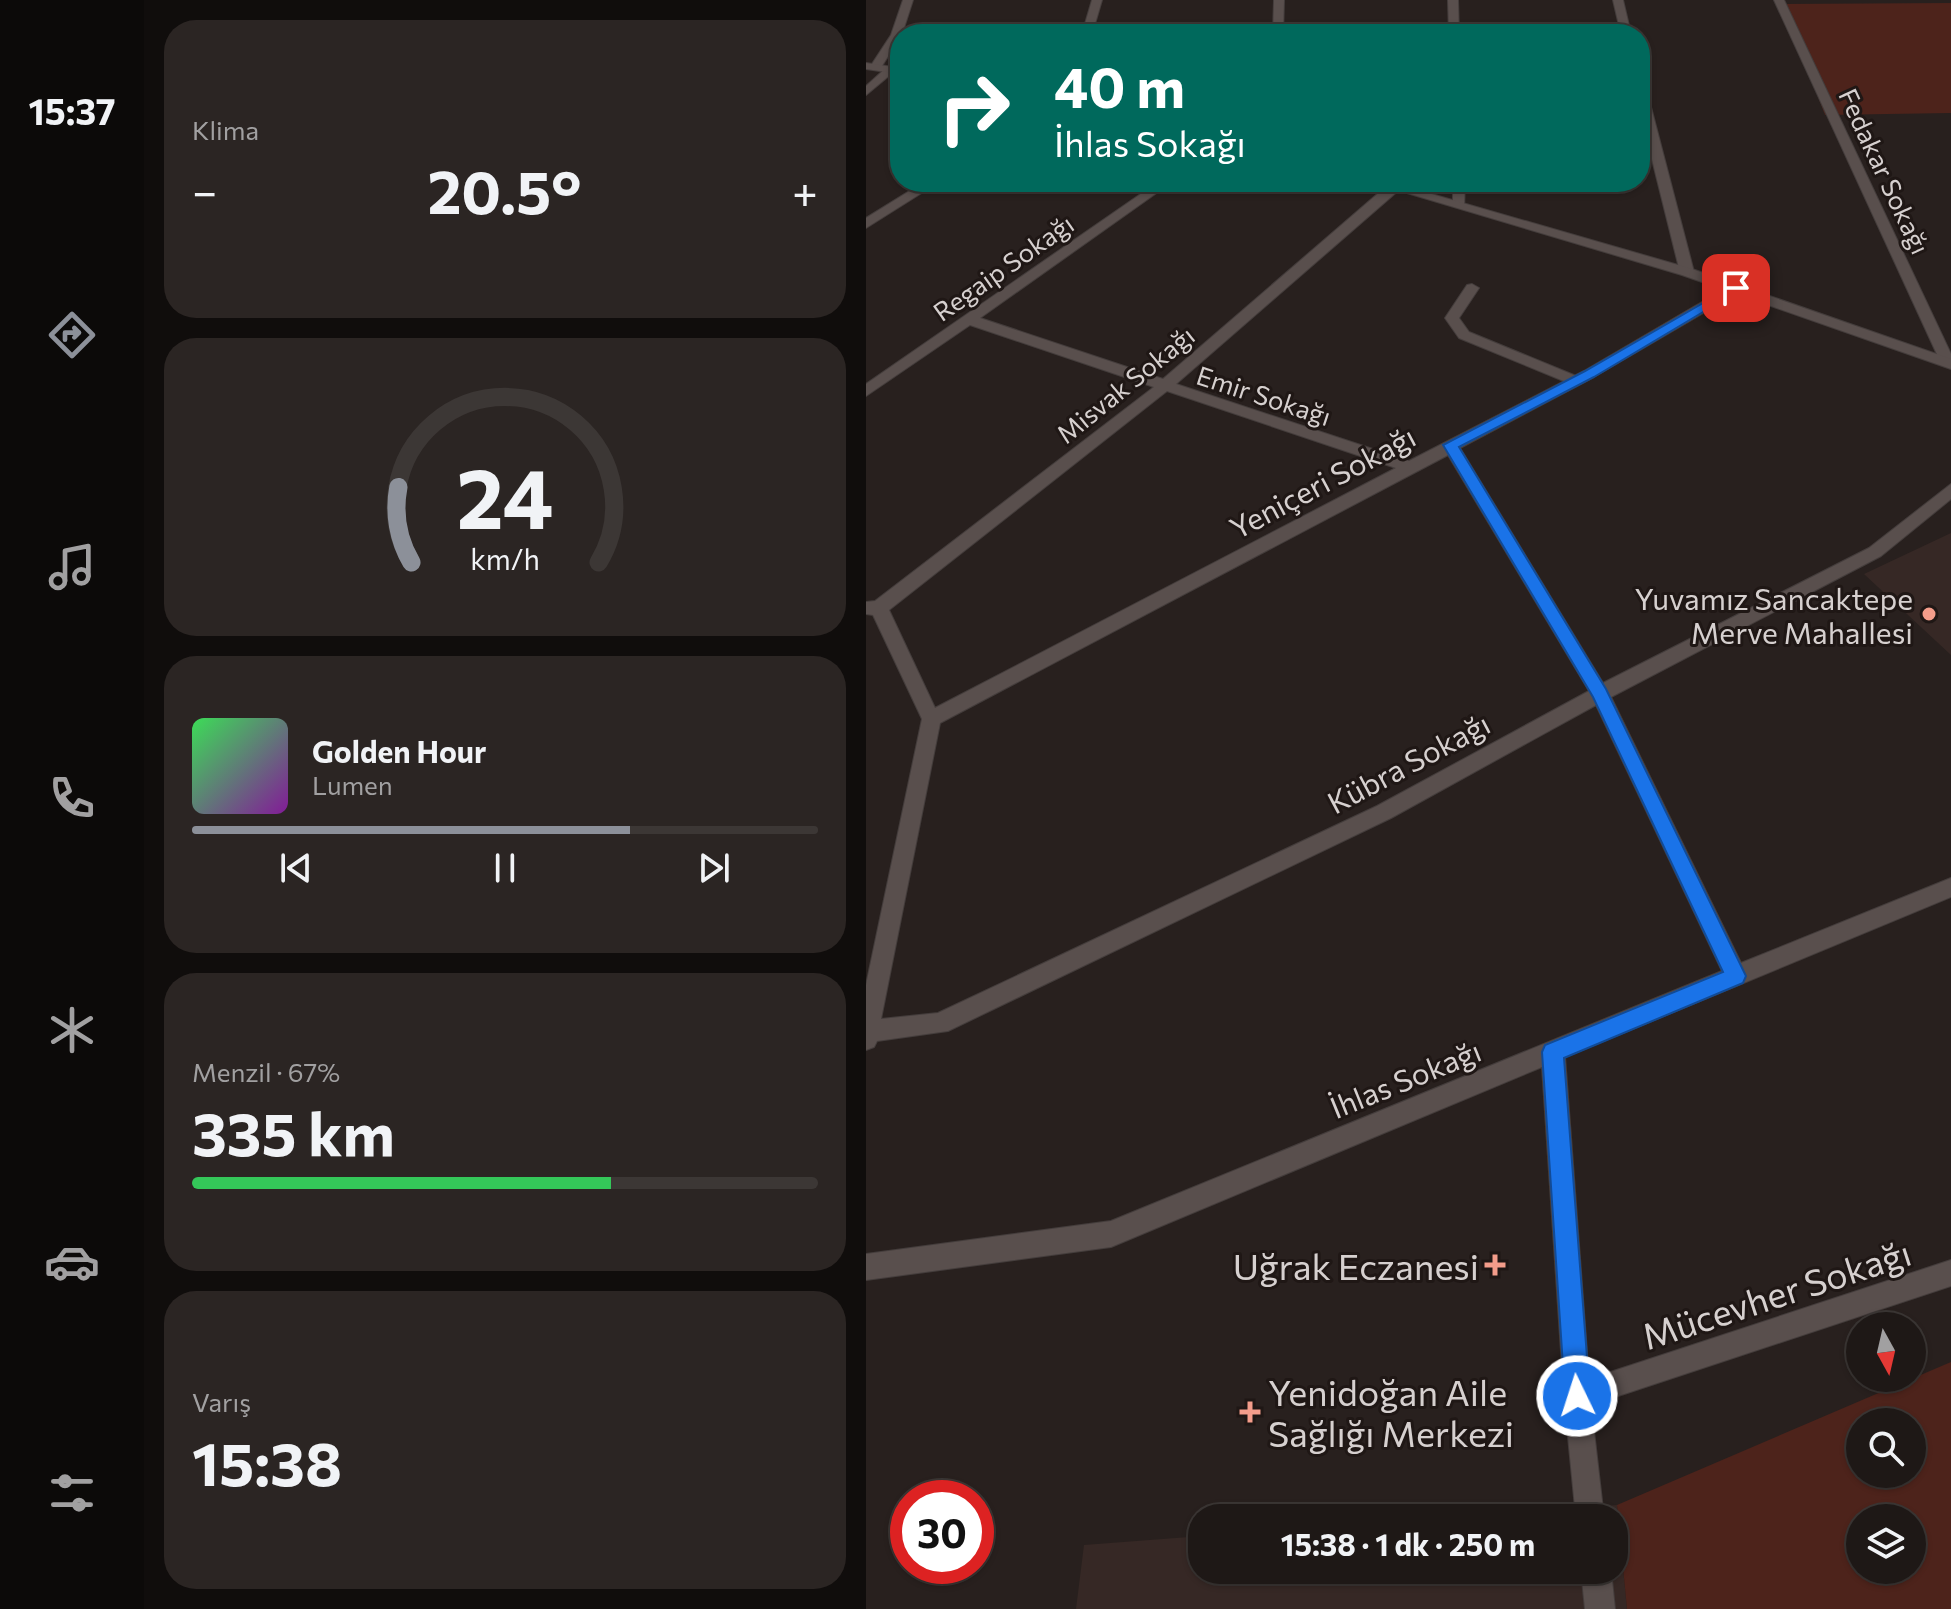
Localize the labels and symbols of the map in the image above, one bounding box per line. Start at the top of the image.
street label: Fedakar Sokağı [1833,83,1937,259]
street label: Regaip Sokağı [927,207,1079,327]
pin [1702,254,1770,322]
street label: Misvak Sokağı [1050,319,1200,449]
street label: Emir Sokağı [1193,359,1335,431]
street label: Yeniçeri Sokağı [1223,417,1421,545]
place label: Yuvamız Sancaktepe Merve Mahallesi [1635,579,1913,650]
marker: Yuvamız Sancaktepe Merve Mahallesi [1920,605,1938,623]
street label: Kübra Sokağı [1320,704,1496,820]
street label: İhlas Sokağı [1324,1031,1486,1125]
street label: Mücevher Sokağı [1636,1229,1916,1357]
place label: Uğrak Eczanesi [1233,1243,1479,1287]
marker: Uğrak Eczanesi [1486,1256,1504,1274]
north arrow [1846,1312,1926,1392]
position arrow [1535,1354,1619,1438]
place label: Yenidoğan Aile Sağlığı Merkezi [1268,1369,1514,1454]
marker: Yenidoğan Aile Sağlığı Merkezi [1239,1401,1261,1423]
speed limit sign: 30 [890,1480,994,1584]

